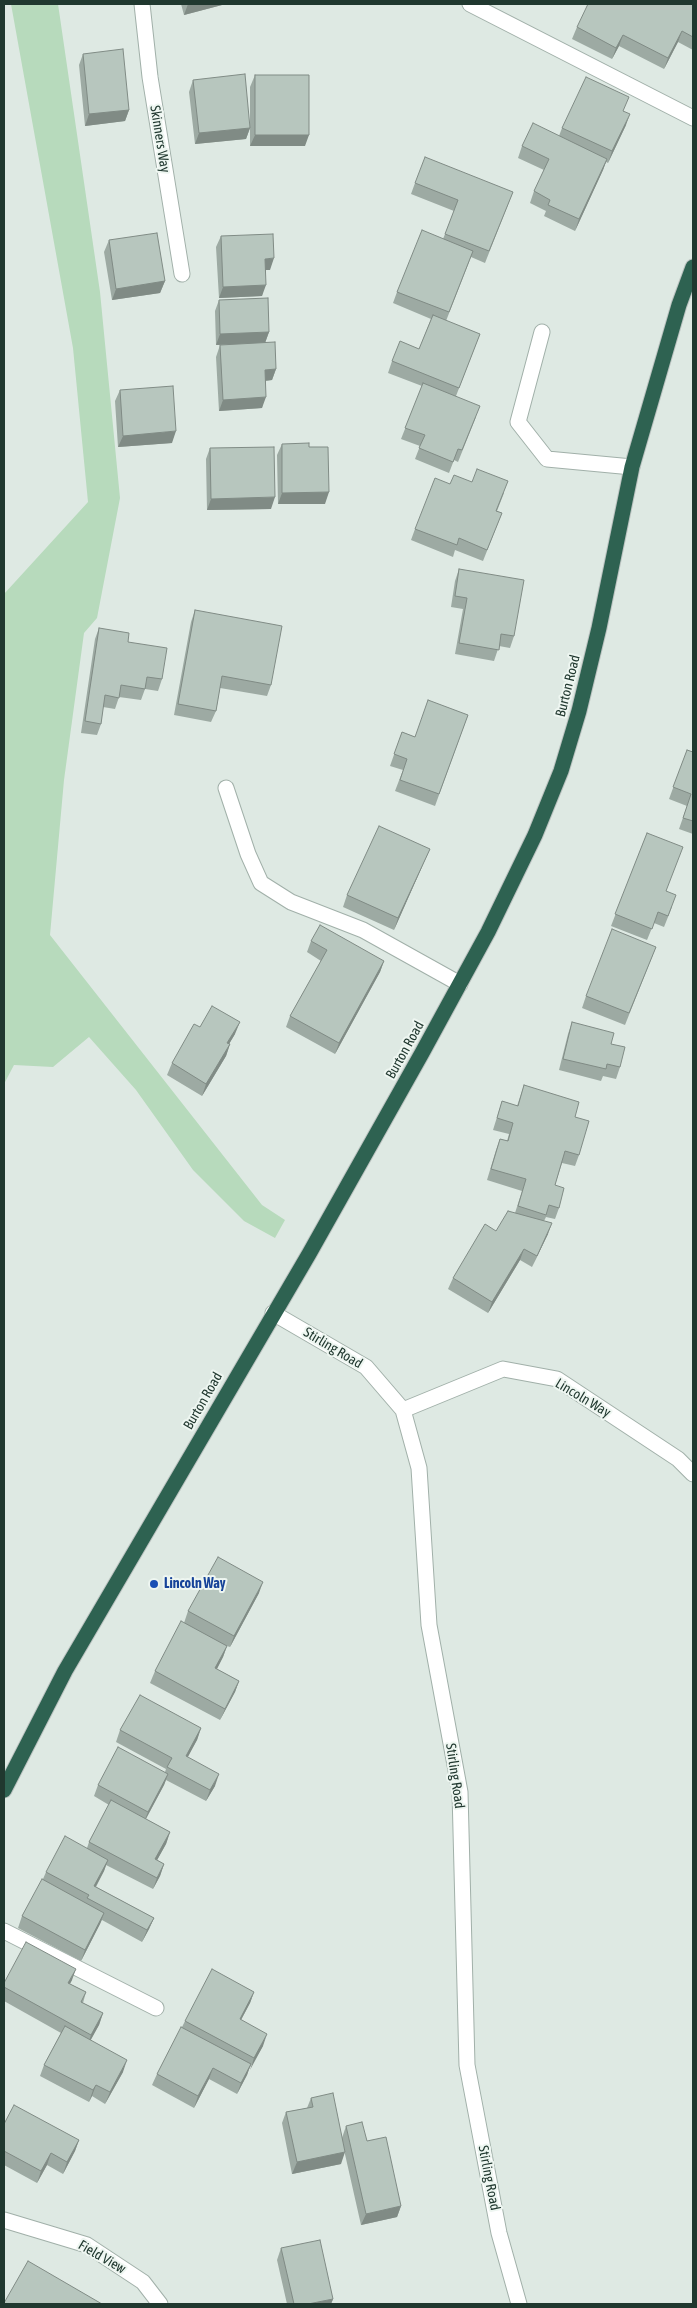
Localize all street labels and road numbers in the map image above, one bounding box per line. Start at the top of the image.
street label: Skinners Way [146,104,174,174]
street label: Burton Road [552,653,584,719]
street label: Burton Road [382,1018,428,1082]
street label: Stirling Road [301,1324,365,1372]
street label: Burton Road [180,1369,226,1433]
street label: Lincoln Way [552,1375,614,1421]
street label: Stirling Road [442,1742,468,1810]
street label: Stirling Road [474,2144,504,2212]
street label: Field View [75,2237,129,2277]

